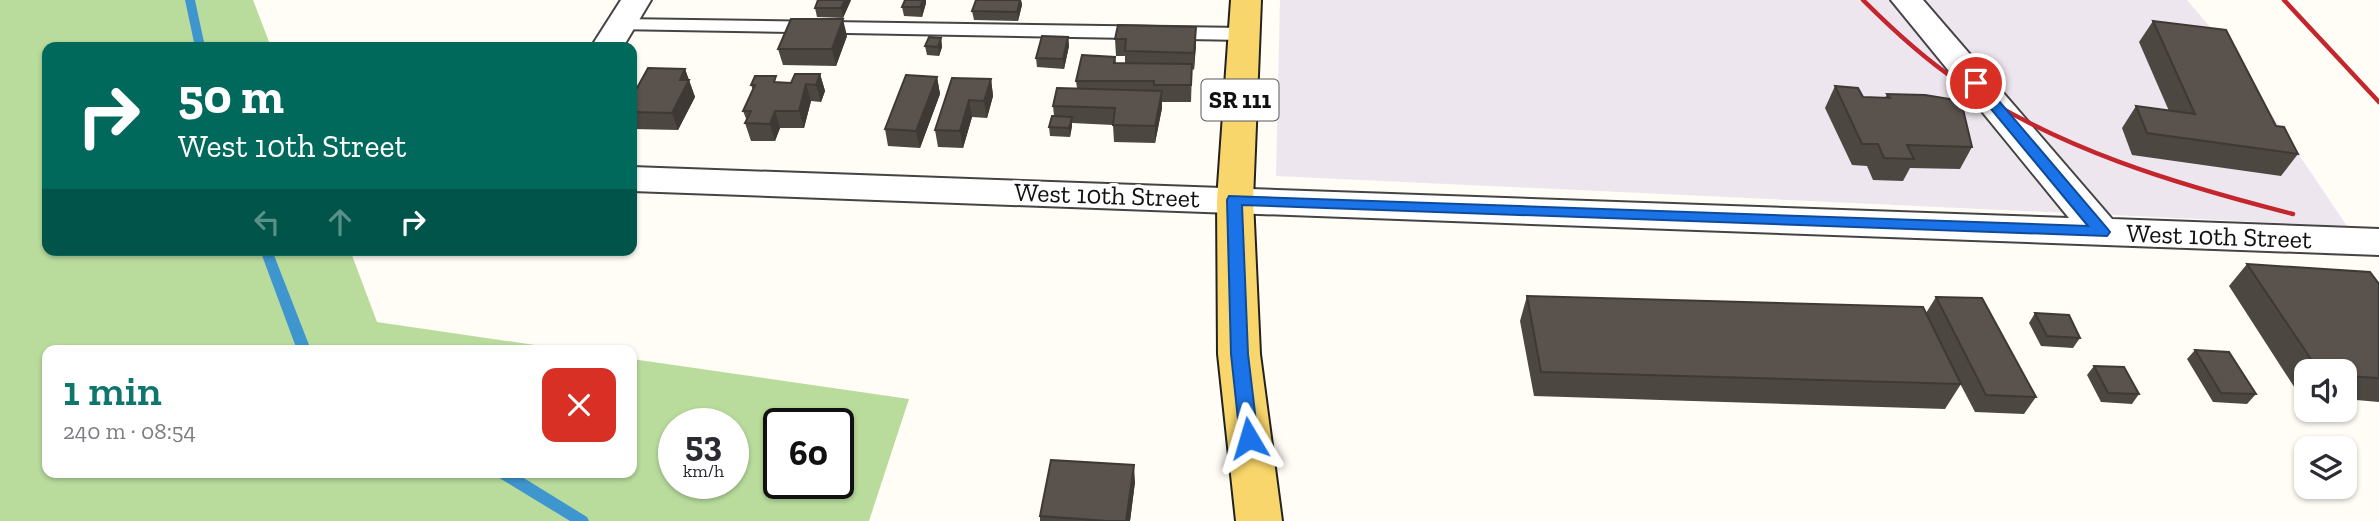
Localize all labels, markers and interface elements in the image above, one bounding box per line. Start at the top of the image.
pin [1946,53,2006,113]
icon: arrive [1957,64,1995,102]
text: 50 m [178,67,284,126]
icon: right [63,70,154,161]
road number: SR 111 [1202,80,1278,120]
text: West 10th Street [178,127,406,165]
street label: West 10th Street [1014,176,1201,214]
icon: left [248,203,286,241]
icon: ahead [321,203,359,241]
icon: right [394,203,432,241]
street label: West 10th Street [2126,217,2313,255]
map controls [2294,359,2357,499]
button: sound [2294,359,2357,422]
text: 1 min [63,365,162,416]
button: close [542,368,616,442]
position arrow [1212,401,1286,475]
speed limit sign: 60 [763,408,854,499]
text: 240 m · 08:54 [63,417,196,445]
text: 53 [685,423,722,465]
button: layers [2294,436,2357,499]
text: km/h [683,460,724,482]

